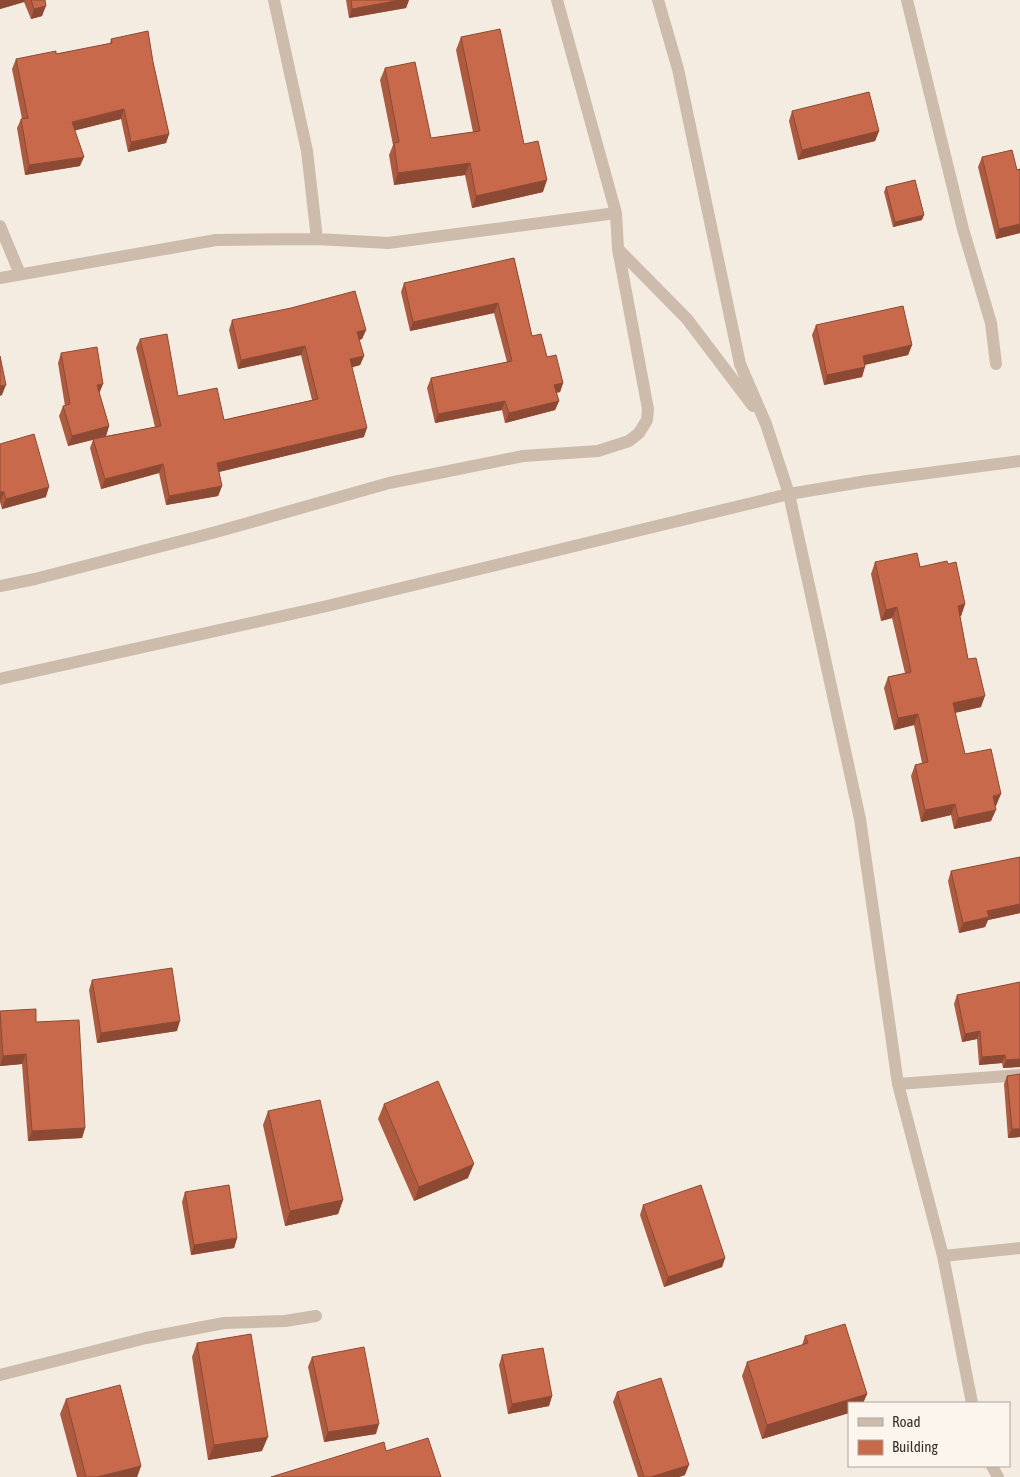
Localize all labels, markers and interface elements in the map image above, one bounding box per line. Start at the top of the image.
legend [848,1402,1010,1467]
text: Road [892,1413,921,1430]
text: Building [892,1438,938,1455]

